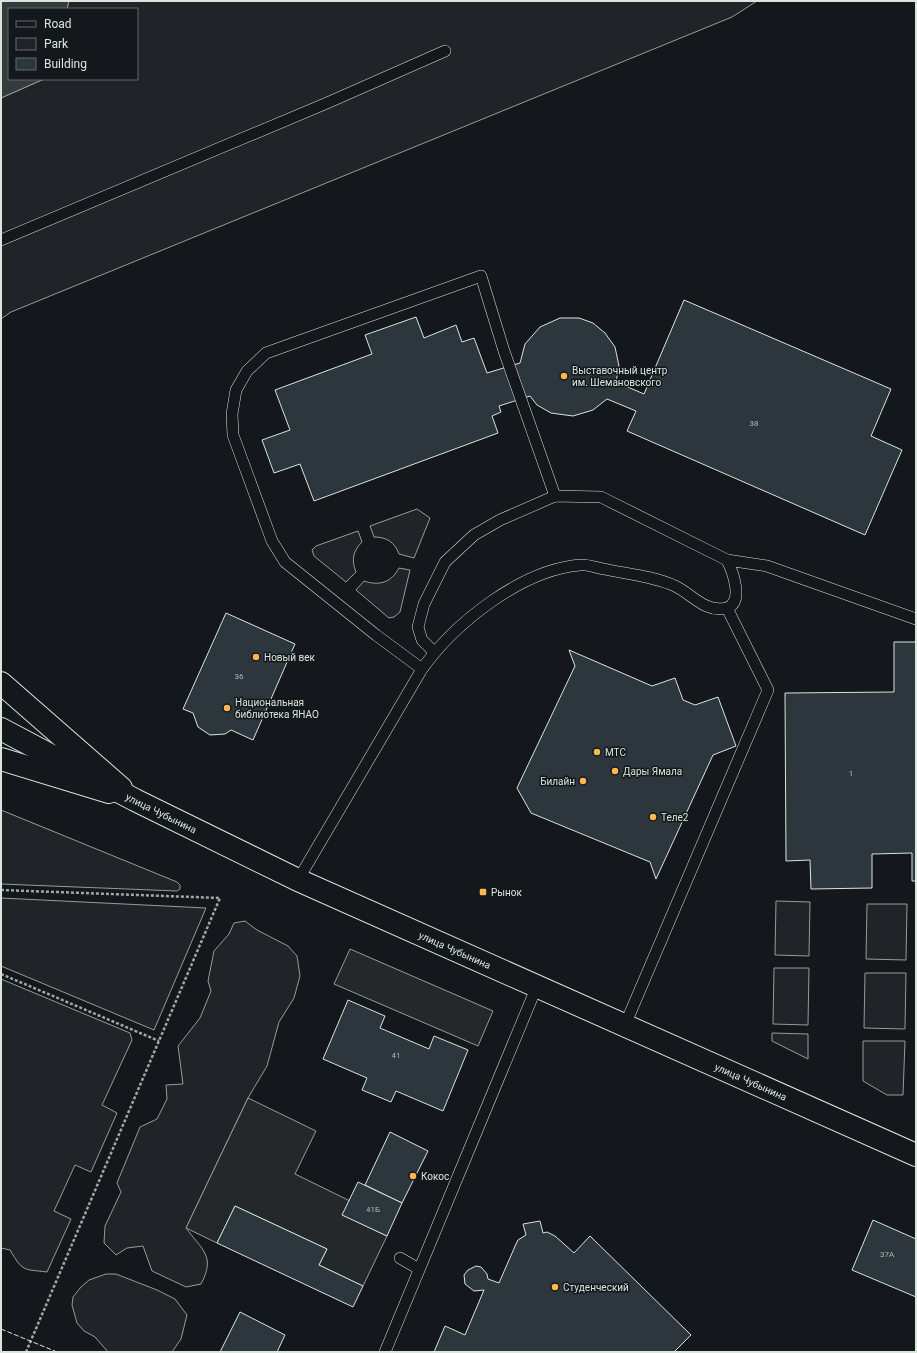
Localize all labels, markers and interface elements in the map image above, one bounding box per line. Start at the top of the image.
legend [8,8,138,80]
text: Road [44,17,72,31]
text: Park [44,37,69,51]
text: Building [44,57,87,71]
place label: Выставочный центр им. Шемановского [572,365,668,388]
marker: Выставочный центр им. Шемановского [559,371,569,381]
house number: 38 [750,419,759,428]
marker: Новый век [251,652,261,662]
place label: Новый век [264,652,316,663]
house number: 36 [235,672,244,681]
place label: Национальная библиотека ЯНАО [235,697,319,720]
marker: Национальная библиотека ЯНАО [222,703,232,713]
marker: МТС [592,747,602,757]
place label: МТС [605,747,626,758]
marker: Дары Ямала [610,766,620,776]
place label: Дары Ямала [623,766,682,777]
house number: 1 [849,769,853,778]
place label: Билайн [540,776,575,787]
marker: Билайн [578,776,588,786]
street label: улица Чубынина [124,791,199,835]
marker: Теле2 [648,812,658,822]
place label: Теле2 [661,812,689,823]
marker: Рынок [478,887,488,897]
place label: Рынок [491,887,523,898]
street label: улица Чубынина [417,929,493,971]
house number: 41 [392,1051,401,1060]
street label: улица Чубынина [713,1061,789,1102]
marker: Кокос [408,1171,418,1181]
place label: Кокос [421,1171,449,1182]
house number: 41Б [366,1205,380,1214]
house number: 37А [880,1250,895,1259]
marker: Студенческий [550,1282,560,1292]
place label: Студенческий [563,1282,629,1293]

